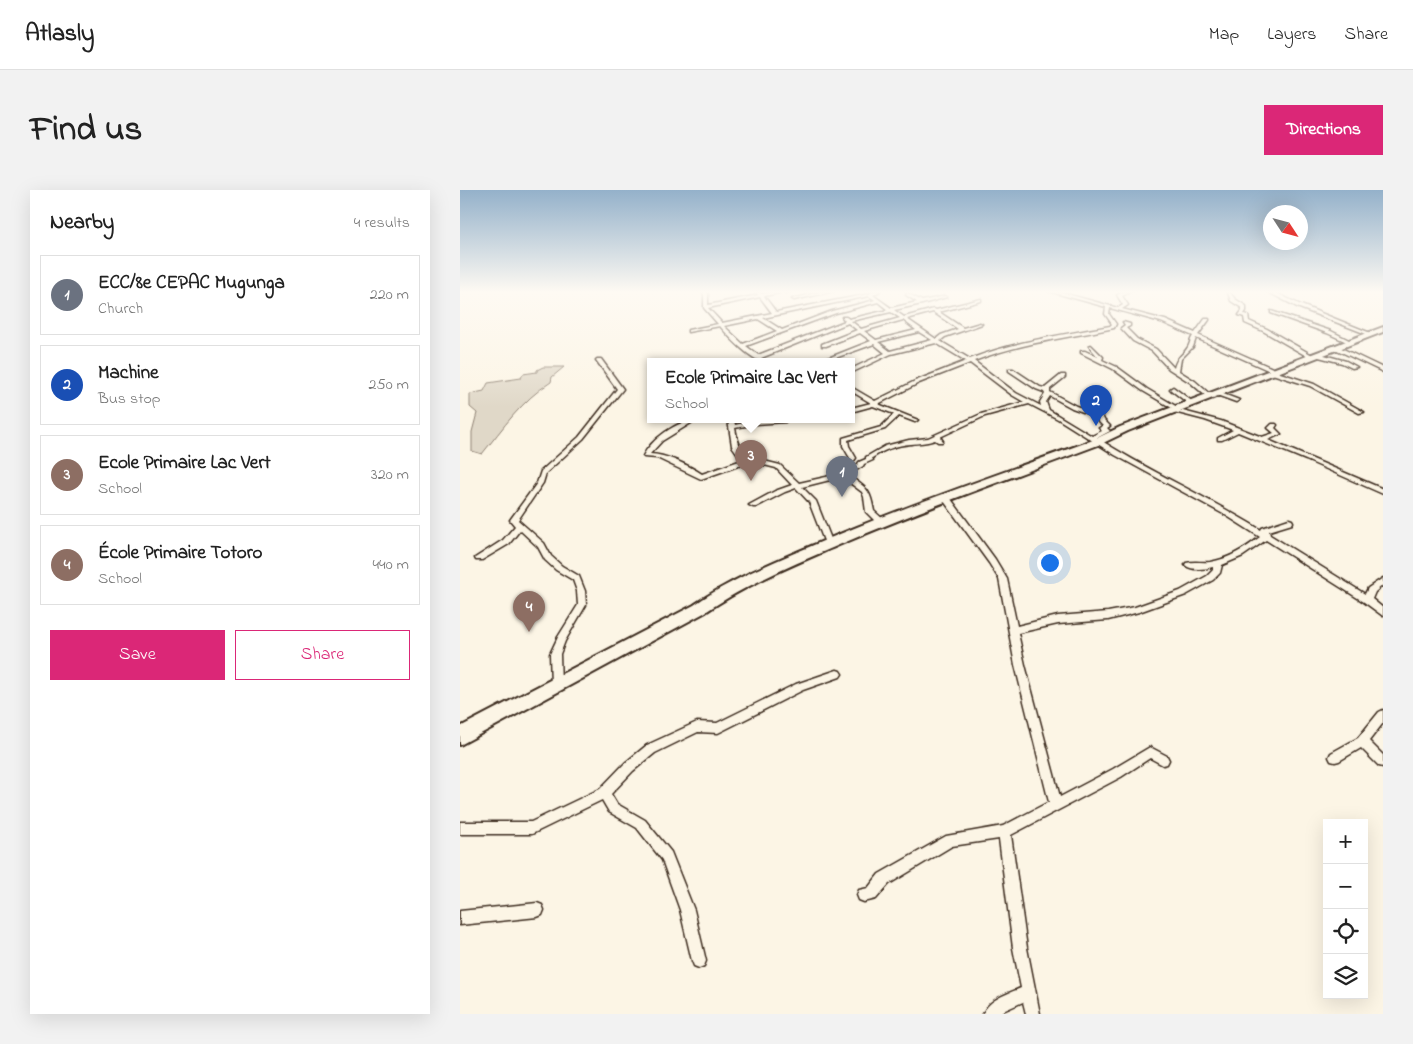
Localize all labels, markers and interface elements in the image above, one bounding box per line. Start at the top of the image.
text: Atlasly [25,17,94,52]
text: Map [1209,22,1239,48]
text: Layers [1267,22,1317,48]
text: Share [1345,22,1388,48]
text: Find us [30,105,142,156]
button: Directions [1264,105,1383,155]
north arrow [1263,205,1308,250]
text: Nearby [50,208,114,238]
text: 4 results [354,211,410,235]
text: ECC/8e CEPAC Mugunga [98,270,285,297]
text: 1 [64,283,70,307]
text: 220 m [370,283,409,307]
text: Church [98,297,143,321]
popup [647,358,855,423]
text: Machine [98,360,159,387]
text: Ecole Primaire Lac Vert [665,365,837,392]
text: 2 [63,373,71,397]
text: 250 m [369,373,409,397]
pin: 2 [1080,385,1112,426]
text: Bus stop [98,387,161,411]
text: School [665,392,709,416]
pin: 3 [735,440,767,481]
text: Ecole Primaire Lac Vert [98,450,271,477]
pin: 1 [826,456,858,497]
text: 3 [64,463,70,487]
text: 320 m [371,463,409,487]
text: School [98,477,142,501]
text: École Primaire Totoro [98,540,263,567]
your location [1037,550,1063,576]
text: 4 [64,553,70,577]
text: 440 m [372,553,409,577]
text: School [98,567,142,591]
pin: 4 [513,591,545,632]
button: Save [50,630,225,680]
button: Share [235,630,410,680]
map controls [1323,819,1368,999]
button: + [1323,819,1368,864]
button: − [1323,864,1368,909]
button: locate [1323,909,1368,954]
button: layers [1323,954,1368,999]

